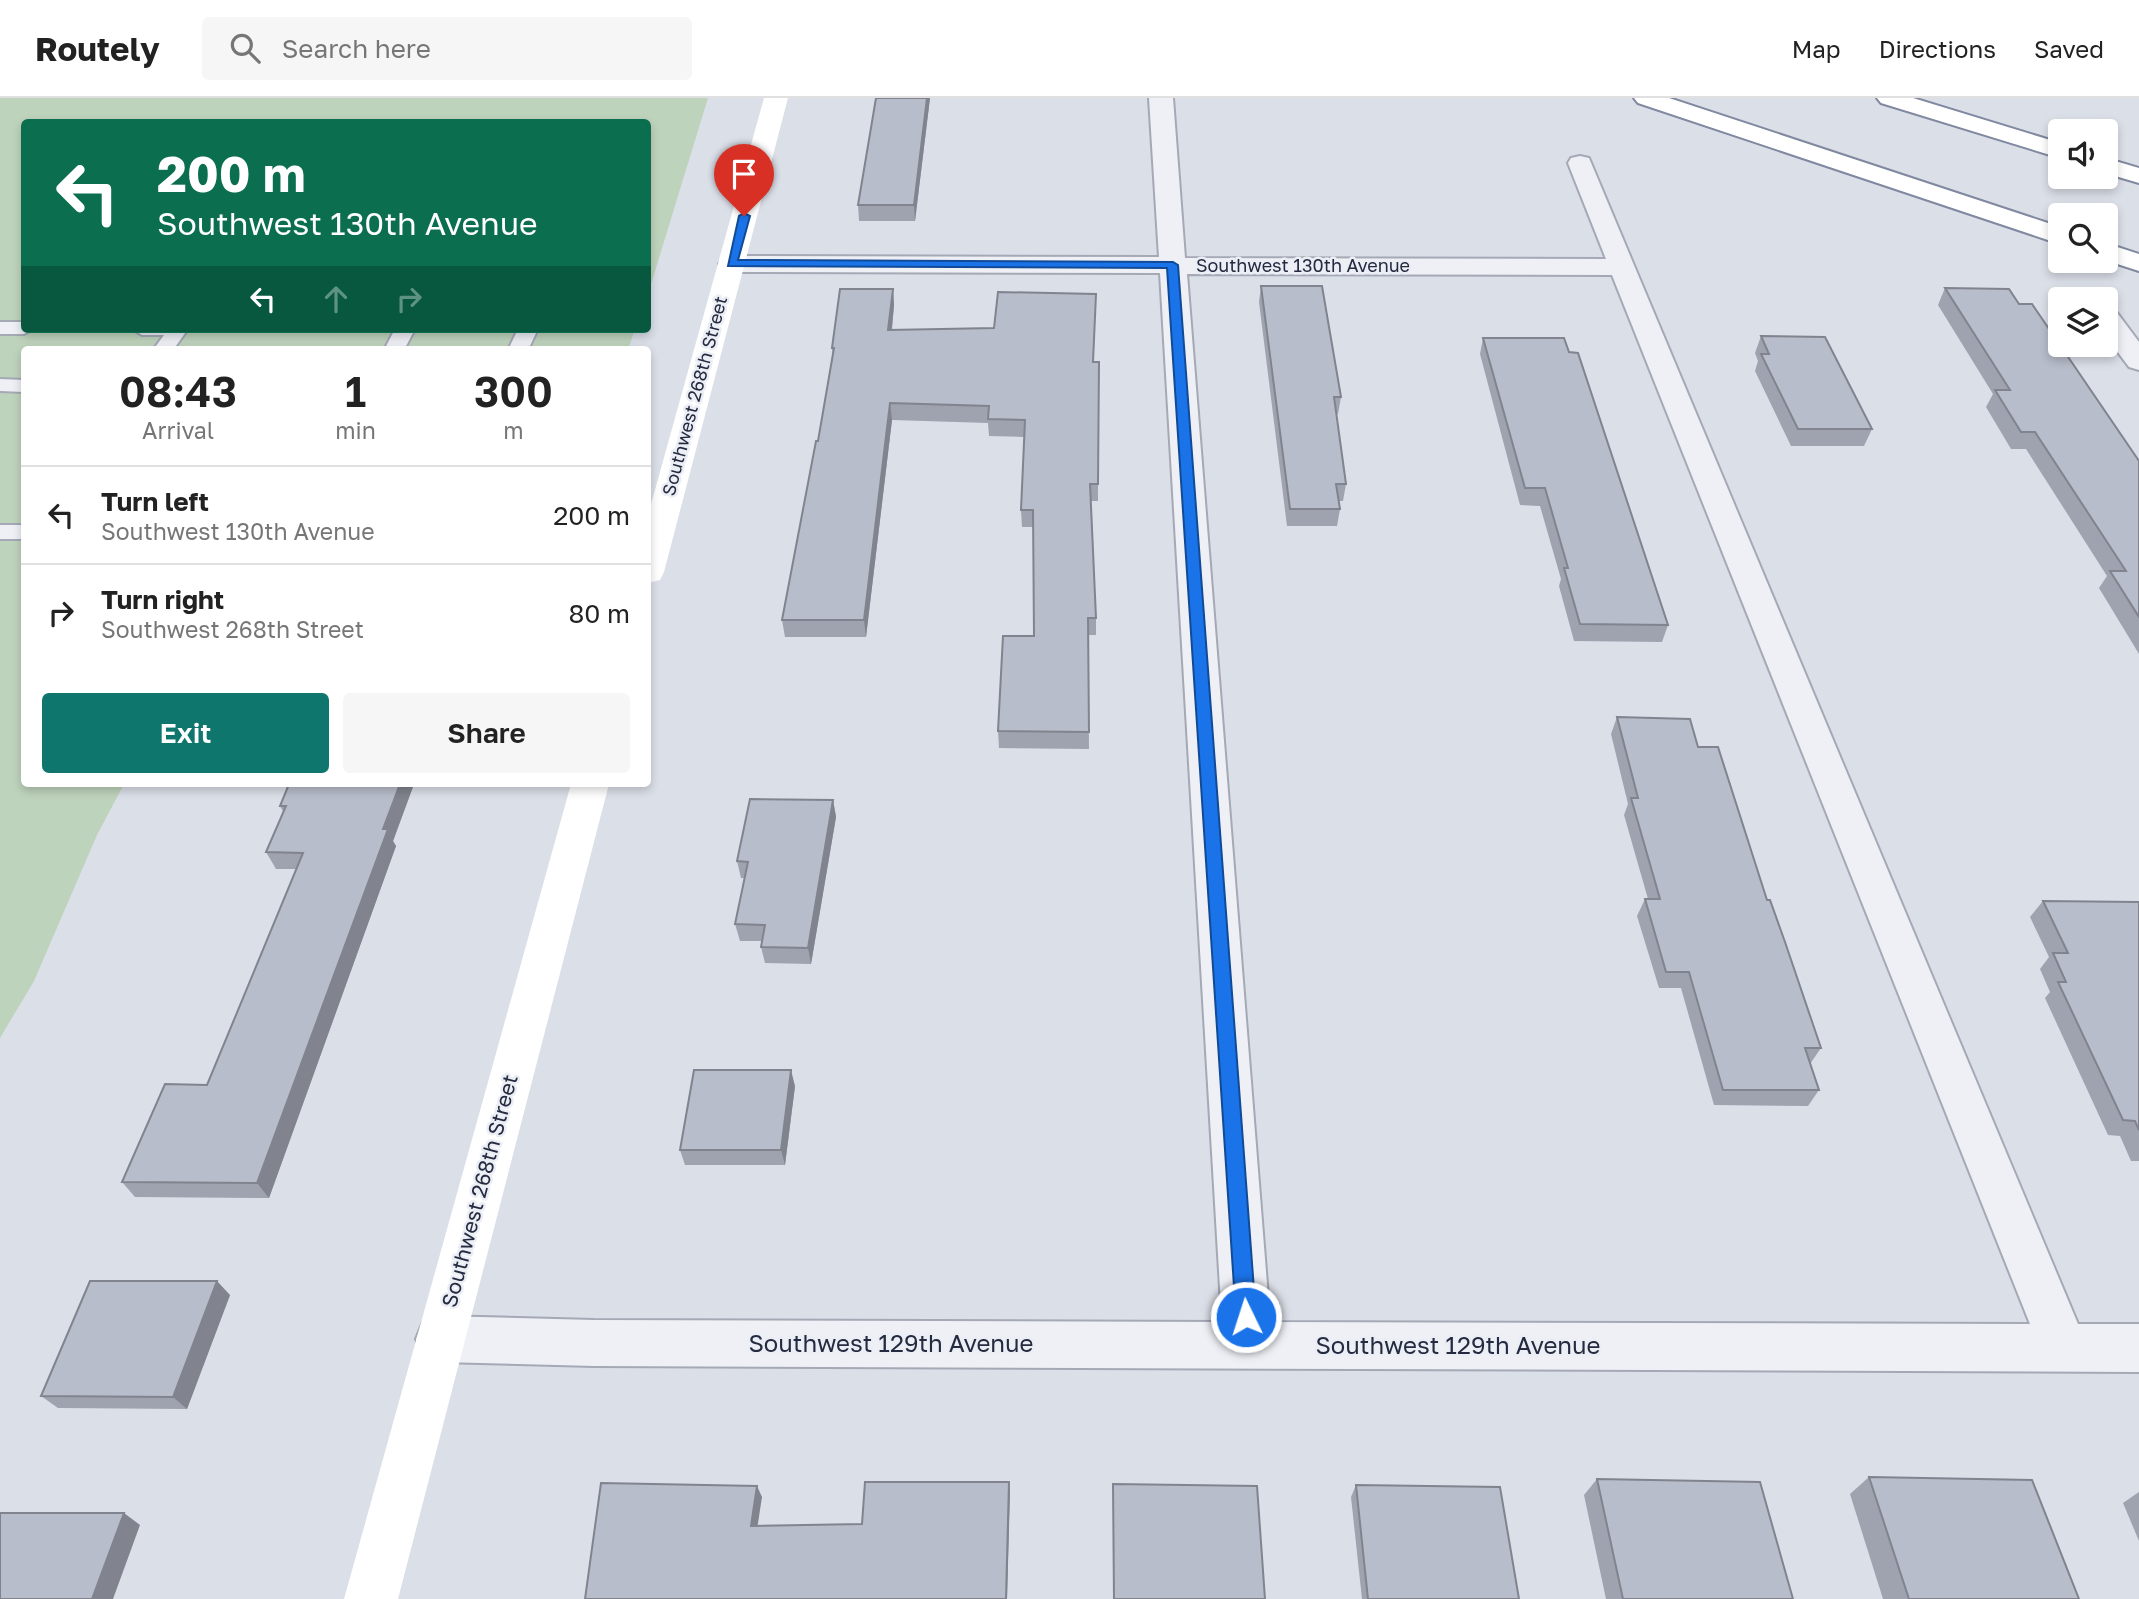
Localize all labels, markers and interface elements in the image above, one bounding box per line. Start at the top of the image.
search box [202,17,692,80]
text: Routely [35,29,160,68]
icon: search [226,29,264,67]
text: Search here [282,33,431,64]
text: Map [1792,34,1841,63]
text: Directions [1879,34,1996,63]
text: Saved [2034,34,2104,63]
map controls [2048,119,2118,357]
button: sound [2048,119,2118,189]
text: 200 m [157,144,306,203]
pin [714,144,774,216]
icon: left [42,147,133,238]
icon: arrive [725,155,763,193]
button: search [2048,203,2118,273]
text: Southwest 130th Avenue [157,204,538,242]
street label: Southwest 130th Avenue [1196,254,1410,276]
icon: left [244,280,282,318]
icon: ahead [317,280,355,318]
icon: right [390,280,428,318]
button: layers [2048,287,2118,357]
street label: Southwest 268th Street [657,294,731,498]
text: 08:43 [119,366,237,416]
text: 1 [345,366,366,416]
text: 300 [474,366,553,416]
text: Arrival [142,416,214,444]
text: min [335,416,376,444]
text: m [503,416,524,444]
text: Turn left [101,486,209,517]
icon: left [42,496,80,534]
text: 200 m [553,500,630,531]
text: Southwest 130th Avenue [101,517,375,545]
text: Turn right [101,584,224,615]
icon: right [42,594,80,632]
text: 80 m [569,598,630,629]
text: Southwest 268th Street [101,615,364,643]
button: Exit [42,693,329,773]
button: Share [343,693,630,773]
street label: Southwest 268th Street [435,1071,523,1310]
position arrow [1209,1280,1283,1354]
street label: Southwest 129th Avenue [749,1328,1034,1357]
street label: Southwest 129th Avenue [1316,1330,1601,1359]

